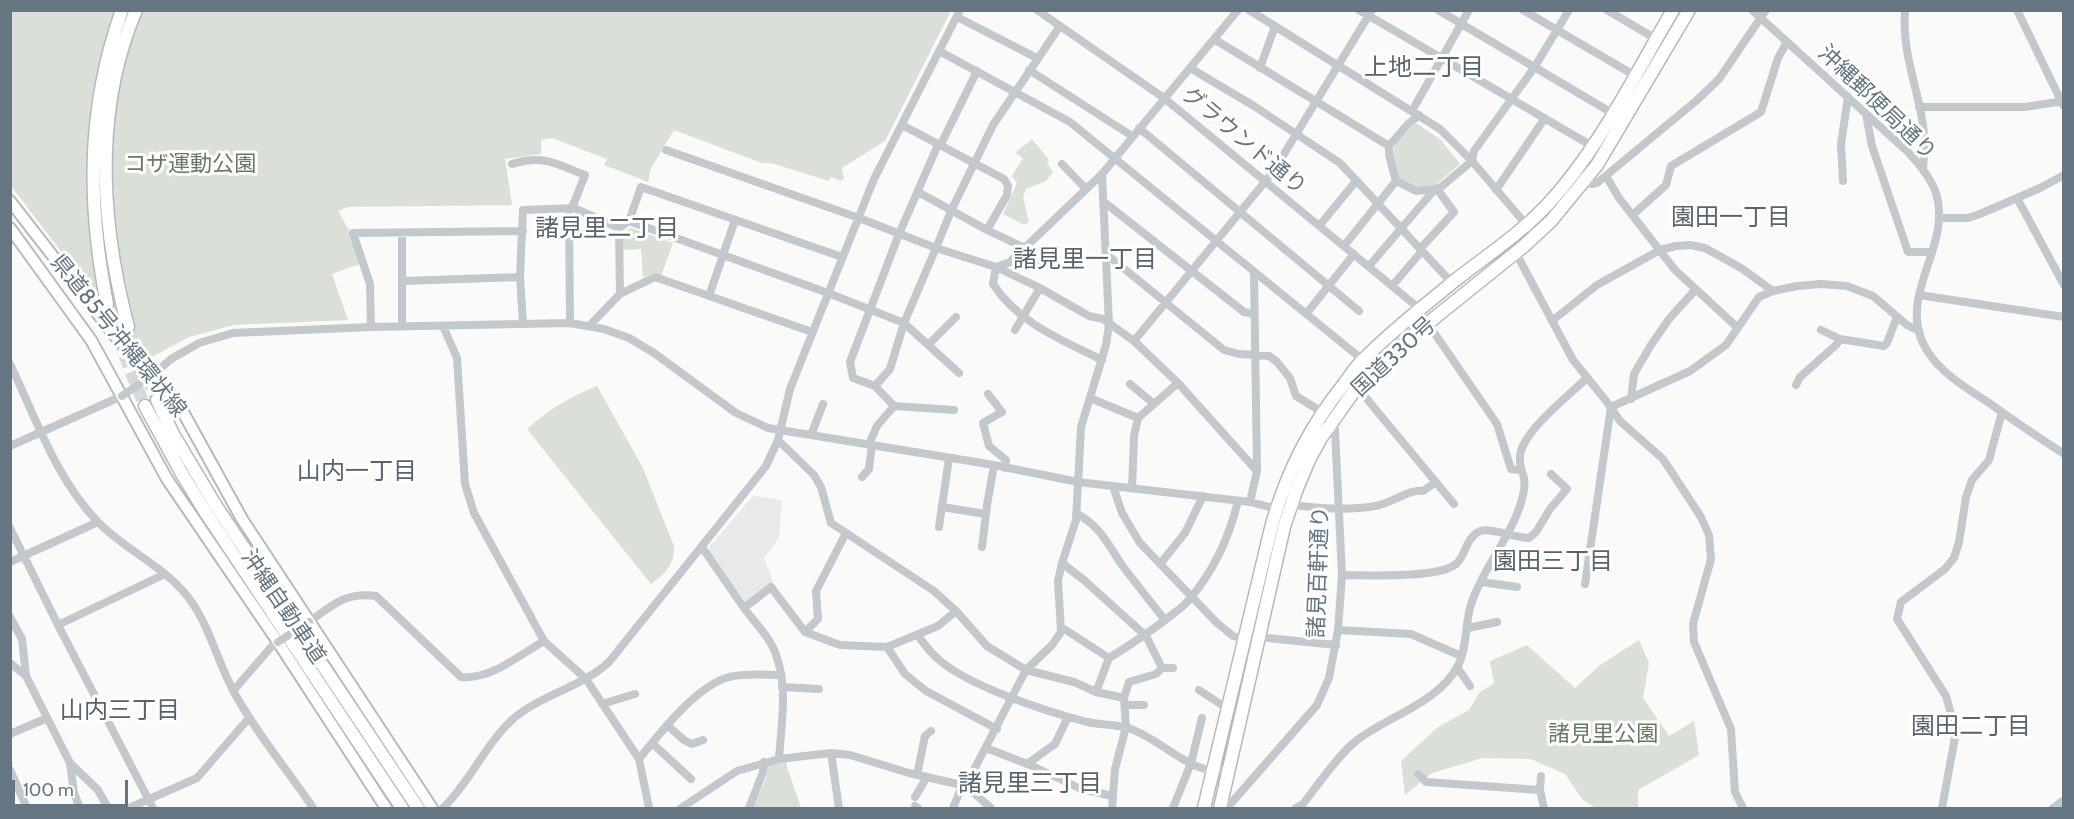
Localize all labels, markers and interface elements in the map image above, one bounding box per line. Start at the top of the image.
street label: 沖縄郵便局通り [1812,40,1942,166]
district label: 上地二丁目 [1364,54,1484,82]
street label: グラウンド通り [1177,81,1311,201]
park label: コザ運動公園 [124,152,256,178]
district label: 園田一丁目 [1671,204,1791,232]
district label: 諸見里二丁目 [535,215,679,243]
district label: 諸見里一丁目 [1013,246,1157,274]
street label: 県道85号沖縄環状線 [44,249,192,423]
street label: 国道330号 [1347,311,1441,403]
district label: 山内一丁目 [297,458,417,486]
street label: 諸見百軒通り [1304,506,1334,638]
street label: 沖縄自動車道 [235,545,331,669]
district label: 園田三丁目 [1493,548,1613,576]
district label: 山内三丁目 [60,697,180,725]
district label: 園田二丁目 [1911,713,2031,741]
park label: 諸見里公園 [1548,722,1658,748]
scale bar [15,768,130,806]
district label: 諸見里三丁目 [958,770,1102,798]
text: 100 m [23,779,74,801]

